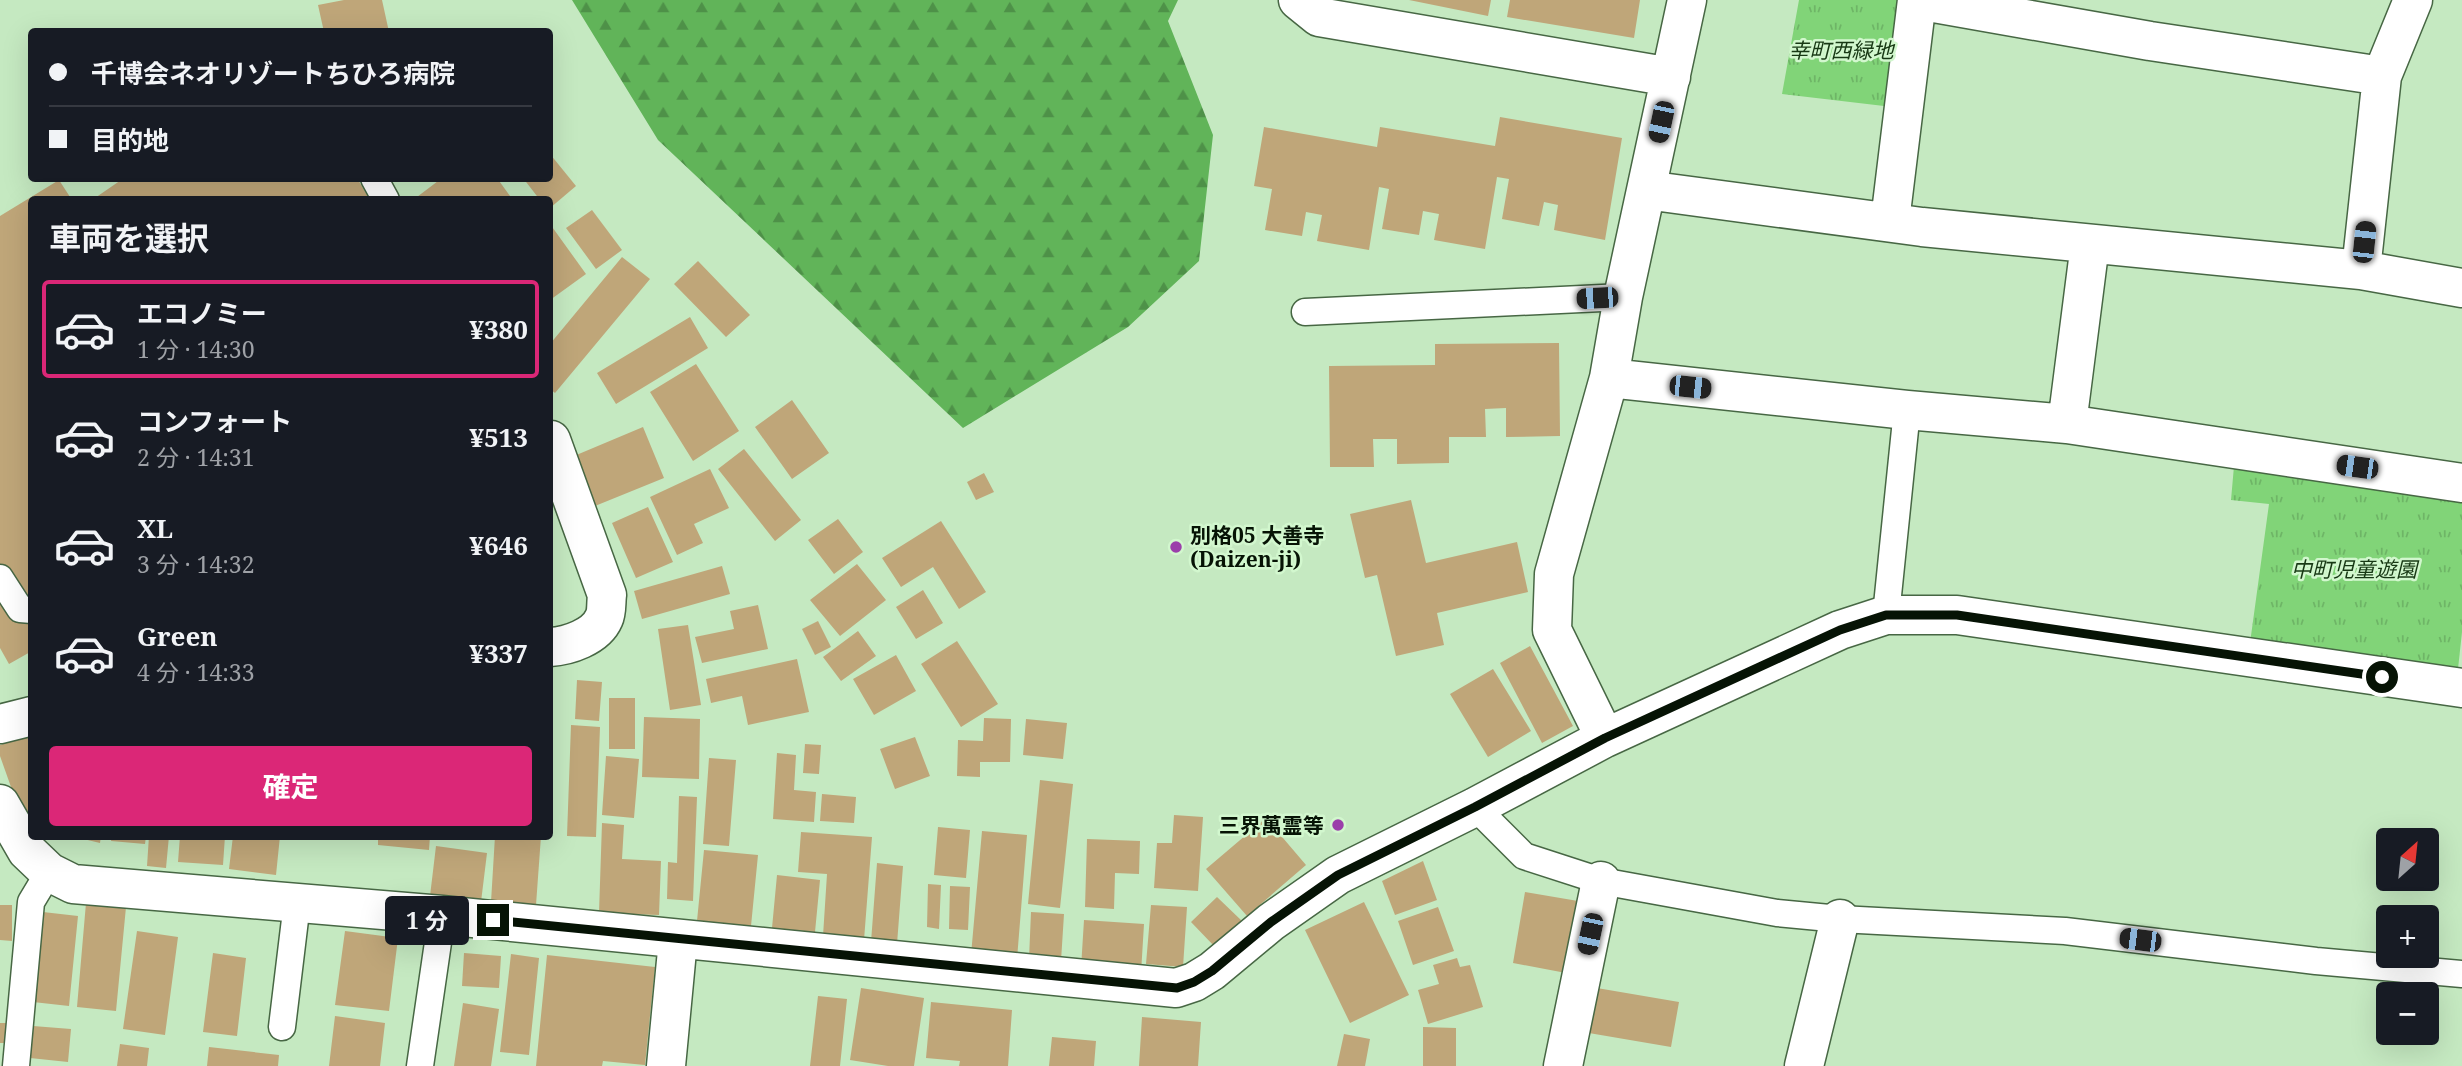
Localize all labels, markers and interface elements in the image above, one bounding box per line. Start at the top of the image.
park label: 幸町西緑地 [1789,36,1895,64]
text: 千博会ネオリゾートちひろ病院 [91,55,455,91]
car [1647,99,1676,145]
text: 目的地 [91,122,169,158]
text: 車両を選択 [49,216,209,259]
car [2352,220,2377,264]
car [1576,286,1619,310]
text: エコノミー [137,295,267,331]
icon: car [53,298,116,361]
text: ¥380 [469,311,528,347]
text: 1 分 · 14:30 [137,333,255,365]
car [1669,374,1712,400]
text: コンフォート [137,403,292,439]
icon: car [53,406,116,469]
text: ¥513 [469,419,528,455]
text: 2 分 · 14:31 [137,441,255,473]
car [2335,454,2380,480]
text: XL [137,510,173,546]
icon: car [53,514,116,577]
place label: 別格05 大善寺 (Daizen-ji) [1190,521,1324,573]
text: ¥646 [469,527,528,563]
marker: 別格05 大善寺 (Daizen-ji) [1168,539,1184,555]
text: 3 分 · 14:32 [137,548,255,580]
park label: 中町児童遊園 [2291,555,2420,583]
text: Green [137,618,218,654]
icon: car [53,622,116,685]
text: ¥337 [469,635,528,671]
text: 4 分 · 14:33 [137,656,255,688]
route start [2366,661,2398,693]
button: 確定 [49,746,532,826]
place label: 三界萬霊等 [1219,811,1324,839]
marker: 三界萬霊等 [1330,817,1346,833]
north arrow [2376,828,2440,891]
map controls [2376,828,2439,1045]
callout: 1 分 [384,895,468,944]
text: 1 分 [406,904,448,936]
route end [477,904,509,936]
button: + [2376,905,2439,968]
car [1576,911,1605,957]
car [2118,927,2163,953]
button: − [2376,982,2439,1045]

